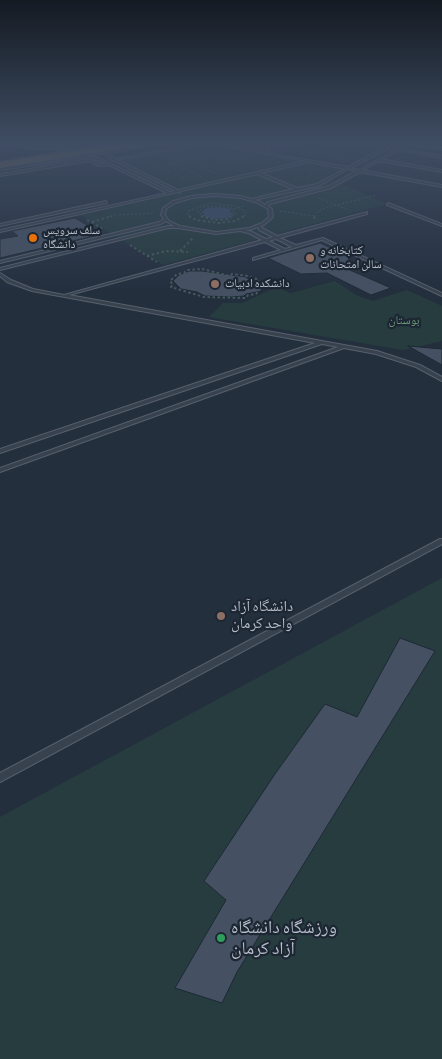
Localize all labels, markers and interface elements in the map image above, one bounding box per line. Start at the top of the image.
place label: سلف سرویس دانشگاه [43,224,100,252]
marker: سلف سرویس دانشگاه [27,232,39,244]
place label: کتابخانه و سالن امتحانات [320,244,382,272]
marker: کتابخانه و سالن امتحانات [304,252,316,264]
place label: دانشکده ادبیات [225,277,290,291]
marker: دانشکده ادبیات [209,278,221,290]
park label: بوستان [388,314,420,328]
place label: دانشگاه آزاد واحد کرمان [231,598,293,633]
marker: دانشگاه آزاد واحد کرمان [215,610,227,622]
place label: ورزشگاه دانشگاه آزاد کرمان [231,917,337,960]
marker: ورزشگاه دانشگاه آزاد کرمان [215,932,227,944]

